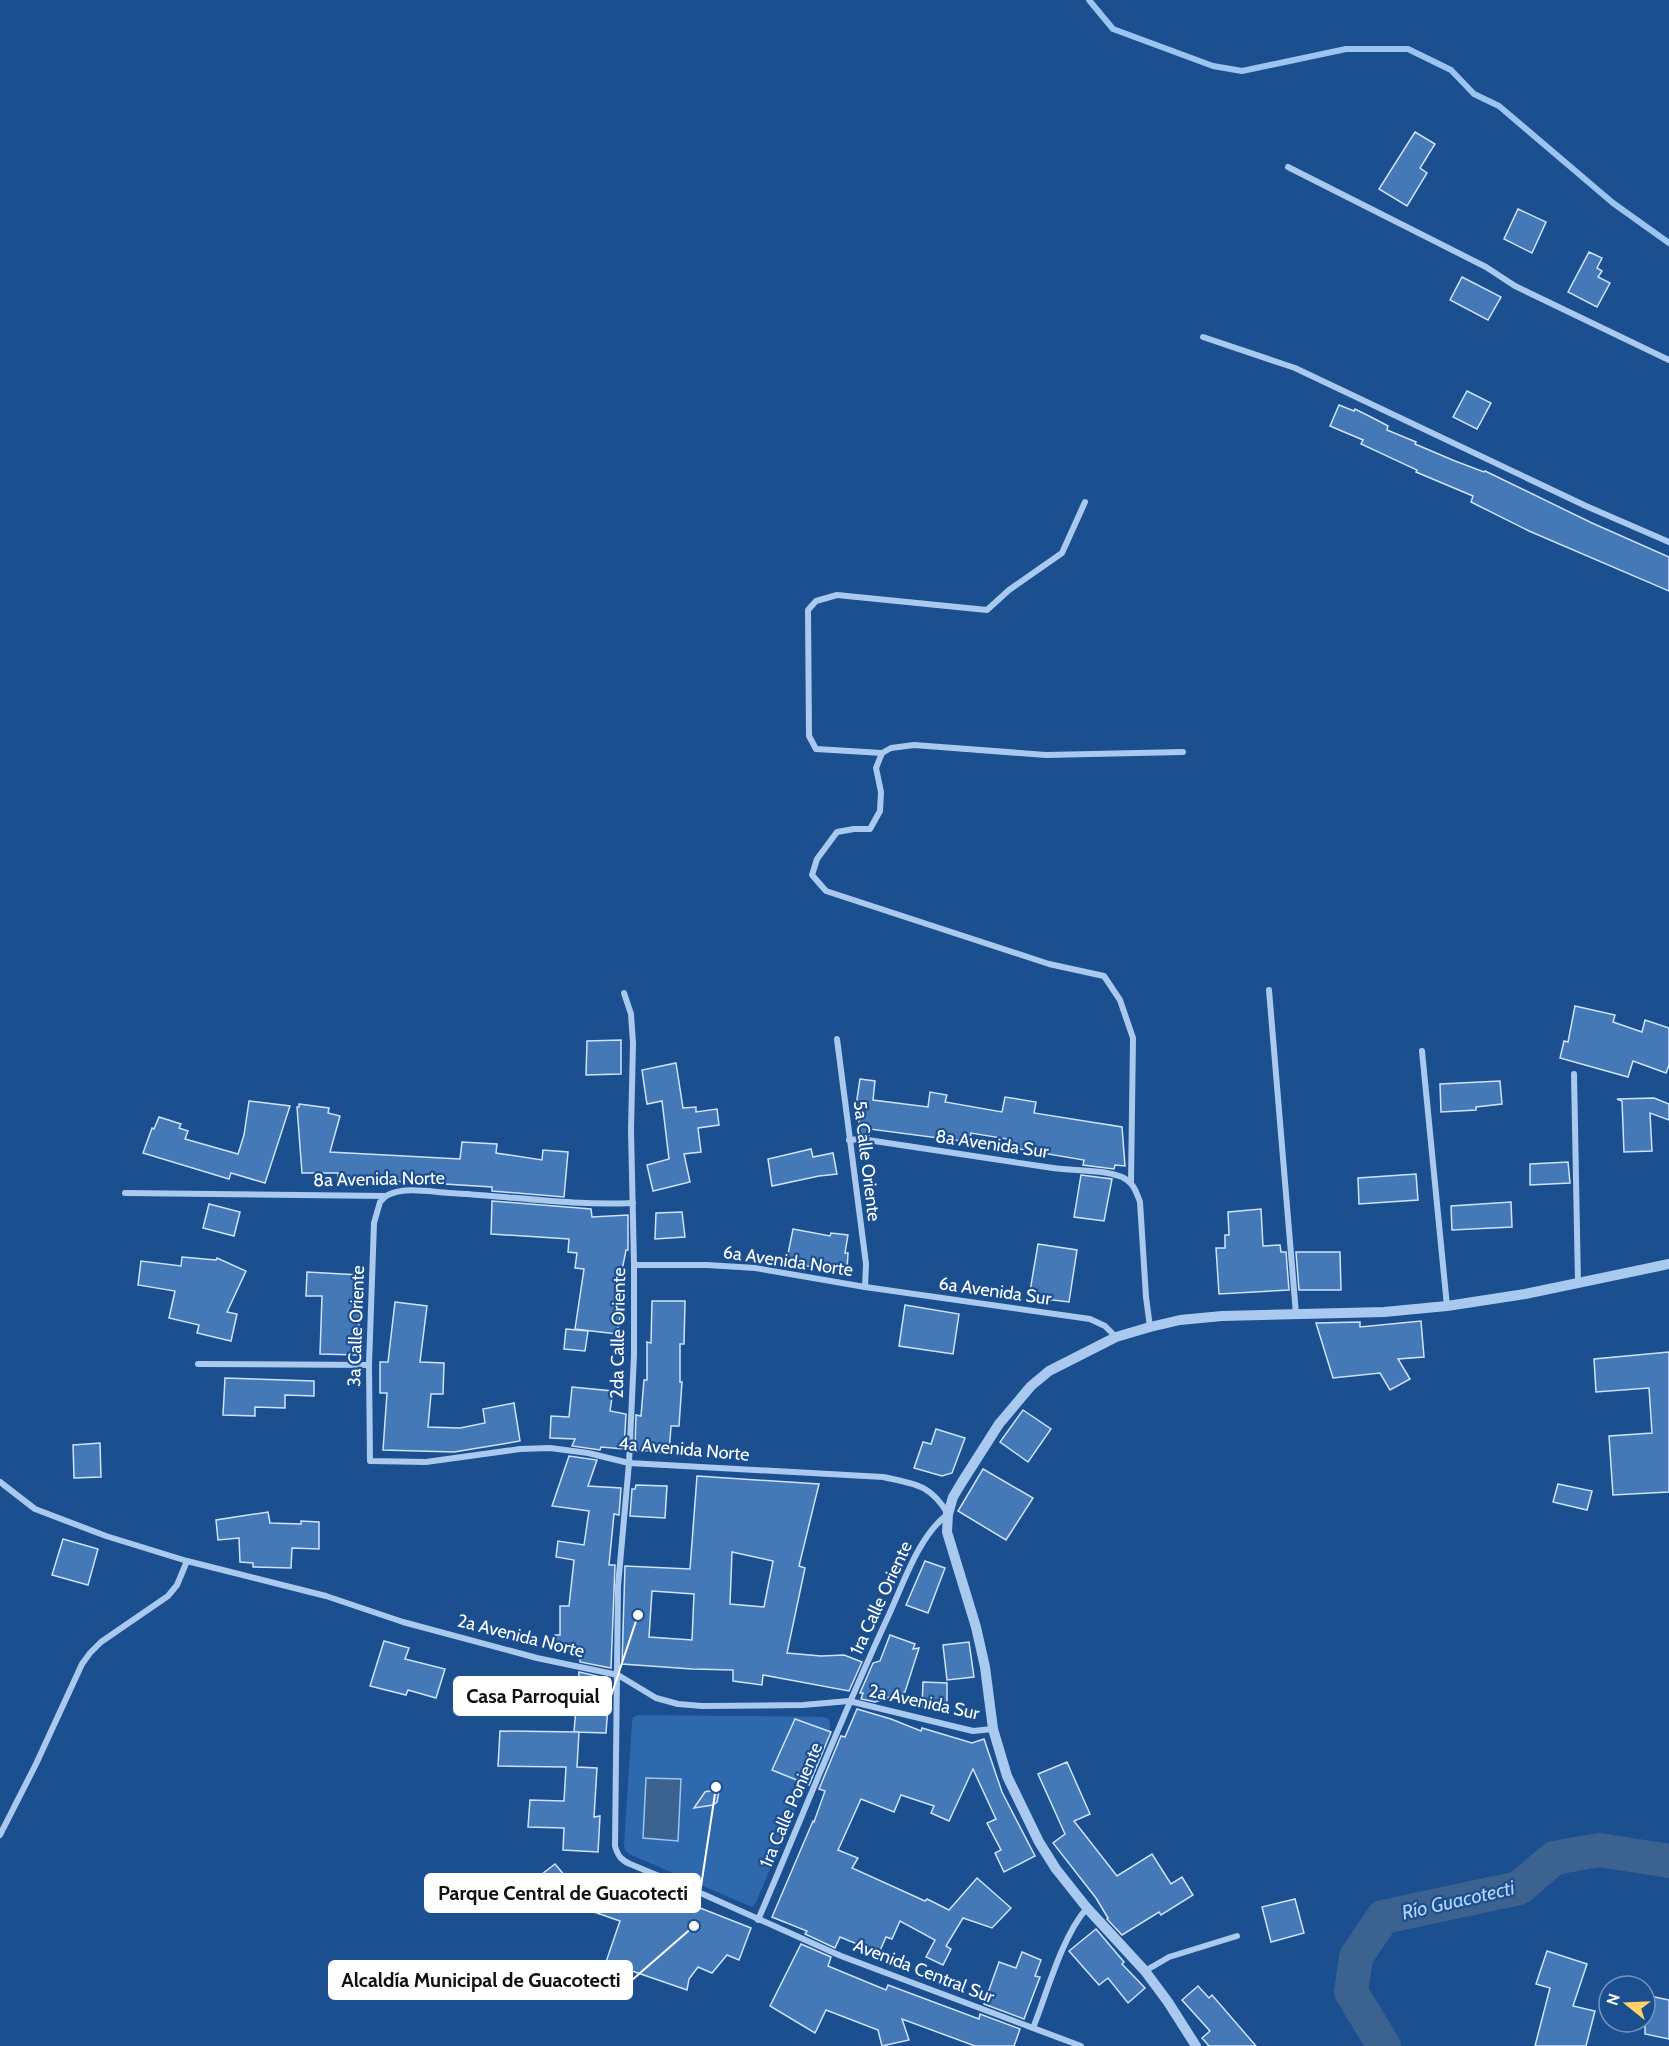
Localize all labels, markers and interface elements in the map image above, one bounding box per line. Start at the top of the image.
street label: 5a Calle Oriente [849,1099,885,1223]
street label: 8a Avenida Sur [934,1125,1050,1163]
street label: 8a Avenida Norte [313,1167,445,1191]
street label: 6a Avenida Norte [722,1241,854,1281]
street label: 3a Calle Oriente [343,1265,369,1387]
street label: 2da Calle Oriente [606,1267,630,1399]
street label: 6a Avenida Sur [937,1272,1053,1310]
street label: 4a Avenida Norte [618,1432,750,1466]
street label: 1ra Calle Oriente [845,1538,917,1658]
street label: 2a Avenida Norte [455,1610,587,1662]
callout: Casa Parroquial [454,1677,611,1715]
street label: 2a Avenida Sur [867,1680,982,1725]
text: Casa Parroquial [466,1684,600,1708]
street label: 1ra Calle Poniente [755,1739,827,1871]
callout: Parque Central de Guacotecti [425,1874,700,1912]
water label: Río Guacotecti [1399,1875,1517,1925]
text: Parque Central de Guacotecti [438,1881,688,1905]
street label: Avenida Central Sur [851,1934,998,2008]
callout: Alcaldía Municipal de Guacotecti [329,1961,632,1999]
text: Alcaldía Municipal de Guacotecti [341,1968,621,1992]
north arrow [1597,1974,1657,2034]
text: N [1602,1991,1624,2008]

